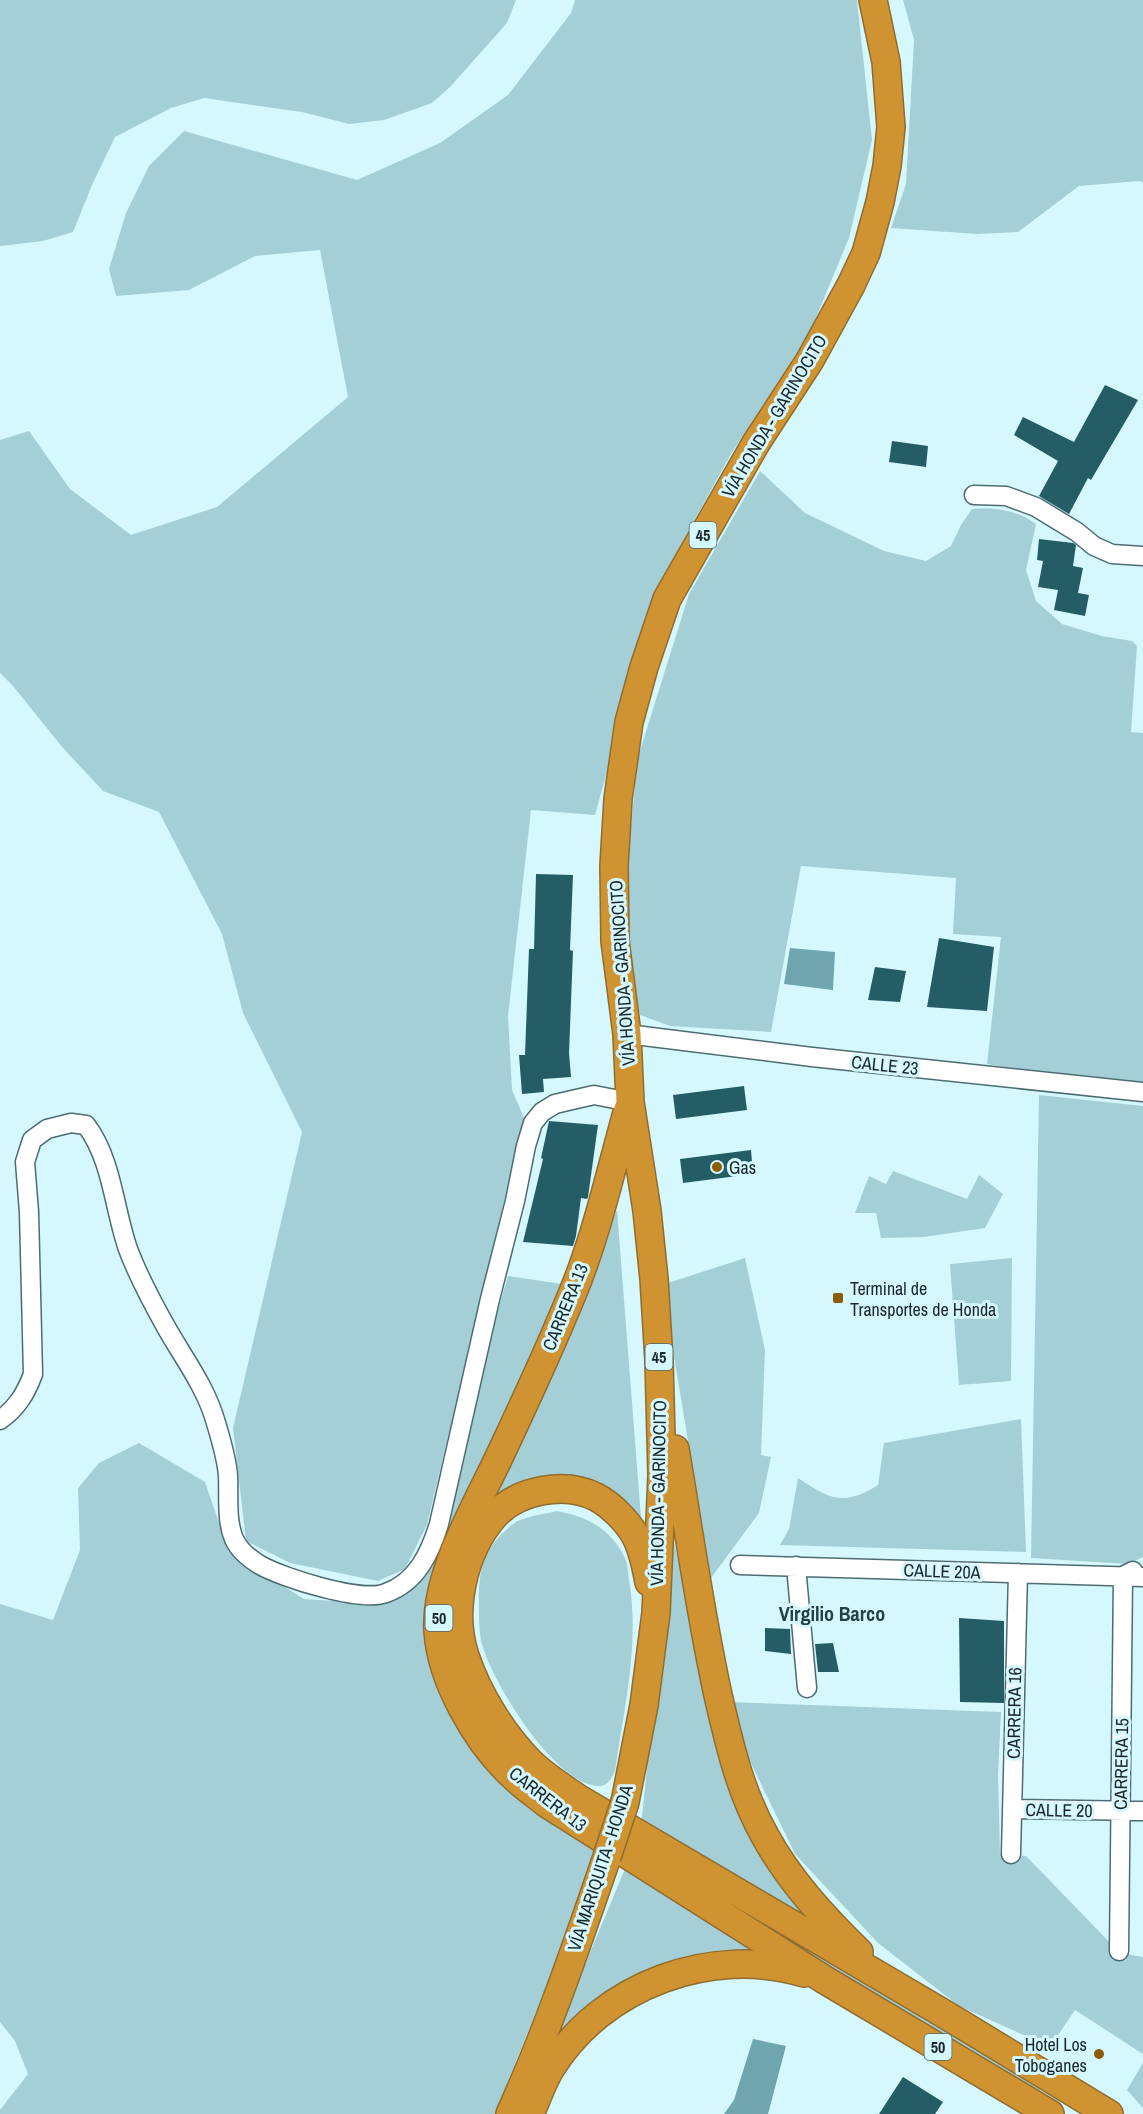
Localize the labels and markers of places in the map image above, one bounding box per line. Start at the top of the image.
place label: Gas [729,1155,756,1180]
marker: Gas [710,1160,724,1174]
place label: Terminal de Transportes de Honda [850,1276,996,1322]
marker: Terminal de Transportes de Honda [831,1291,845,1305]
place label: Hotel Los Toboganes [1015,2032,1087,2078]
marker: Hotel Los Toboganes [1092,2047,1106,2061]

